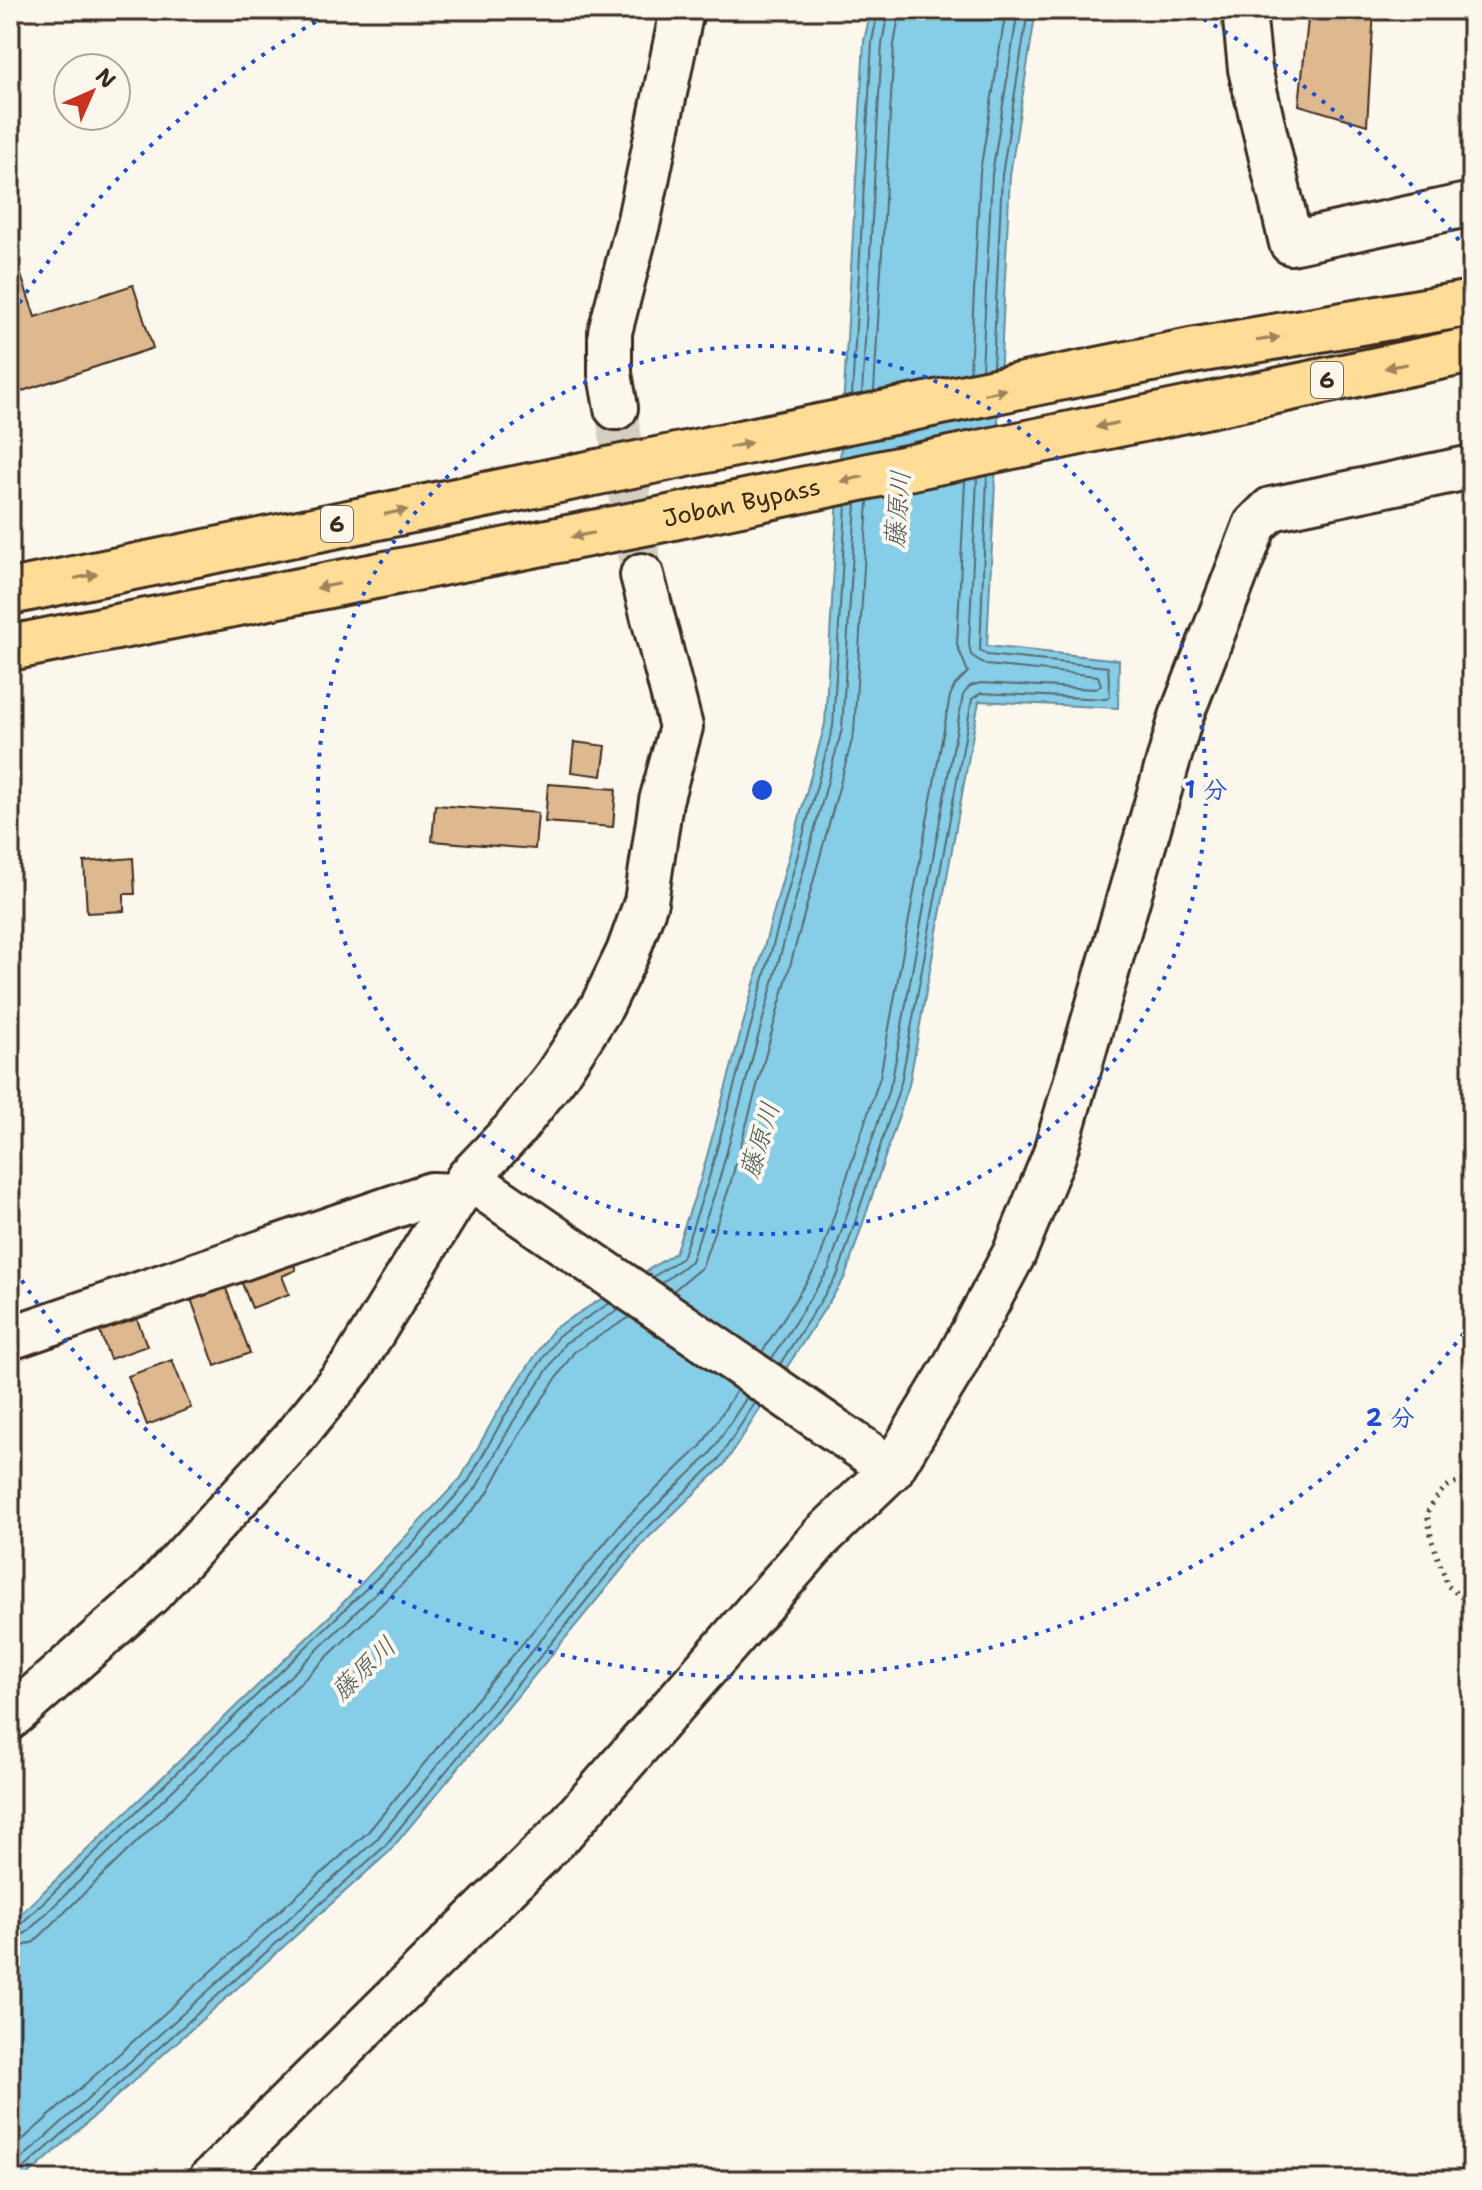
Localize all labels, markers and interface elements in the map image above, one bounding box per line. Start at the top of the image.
north arrow [52,52,132,132]
text: N [89,62,122,95]
one-way arrow [1256,332,1281,345]
one-way arrow [1383,360,1408,373]
road number: 6 [1311,362,1343,398]
one-way arrow [983,385,1008,398]
one-way arrow [1094,419,1119,432]
one-way arrow [728,438,753,451]
water label: 藤原川 [876,469,918,549]
street label: Joban Bypass [660,471,823,535]
one-way arrow [840,473,865,486]
one-way arrow [383,505,408,517]
road number: 6 [321,506,353,542]
one-way arrow [570,529,595,542]
one-way arrow [74,570,99,582]
one-way arrow [315,580,340,592]
text: 1 分 [1184,774,1228,806]
centre of rings [748,776,776,804]
water label: 藤原川 [731,1098,787,1182]
text: 2 分 [1365,1402,1415,1434]
water label: 藤原川 [323,1628,403,1708]

